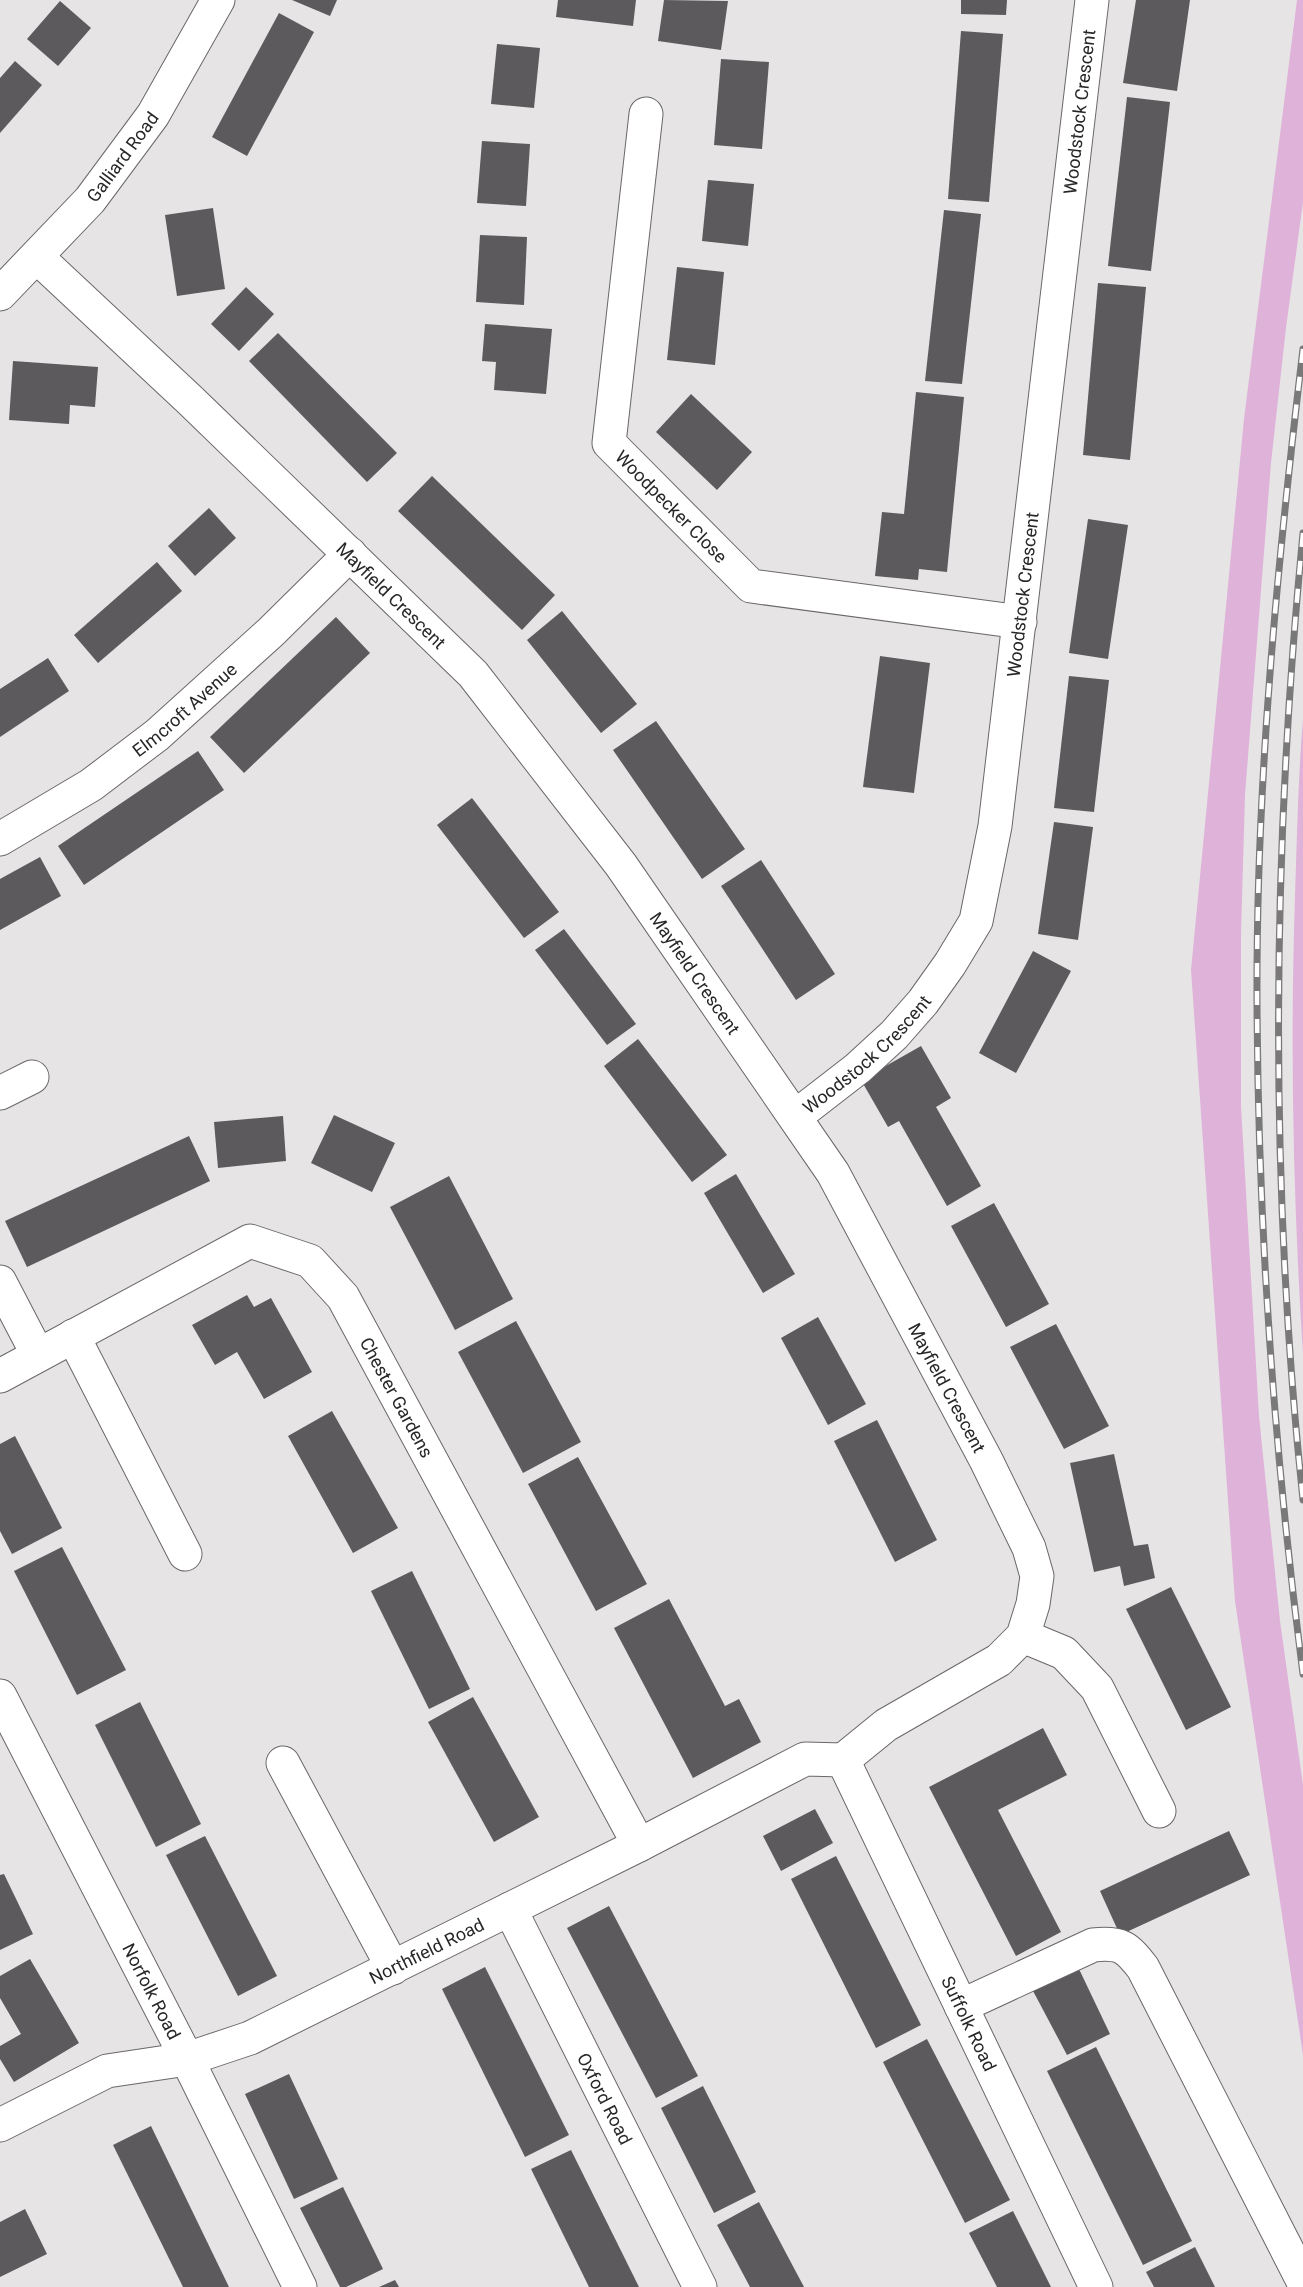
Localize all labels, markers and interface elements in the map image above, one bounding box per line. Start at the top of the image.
street label: Woodstock Crescent [1059,28,1099,195]
street label: Galliard Road [82,108,162,206]
street label: Woodpecker Close [611,446,732,567]
street label: Woodstock Crescent [1002,511,1042,678]
street label: Mayfield Crescent [333,538,451,653]
street label: Elmcroft Avenue [128,658,241,761]
street label: Mayfield Crescent [646,908,745,1038]
street label: Woodstock Crescent [798,991,935,1118]
street label: Mayfield Crescent [904,1319,991,1456]
street label: Chester Gardens [356,1333,438,1461]
street label: Northfield Road [366,1913,487,1988]
street label: Norfolk Road [119,1940,185,2043]
street label: Suffolk Road [938,1972,1001,2074]
street label: Oxford Road [573,2049,637,2148]

